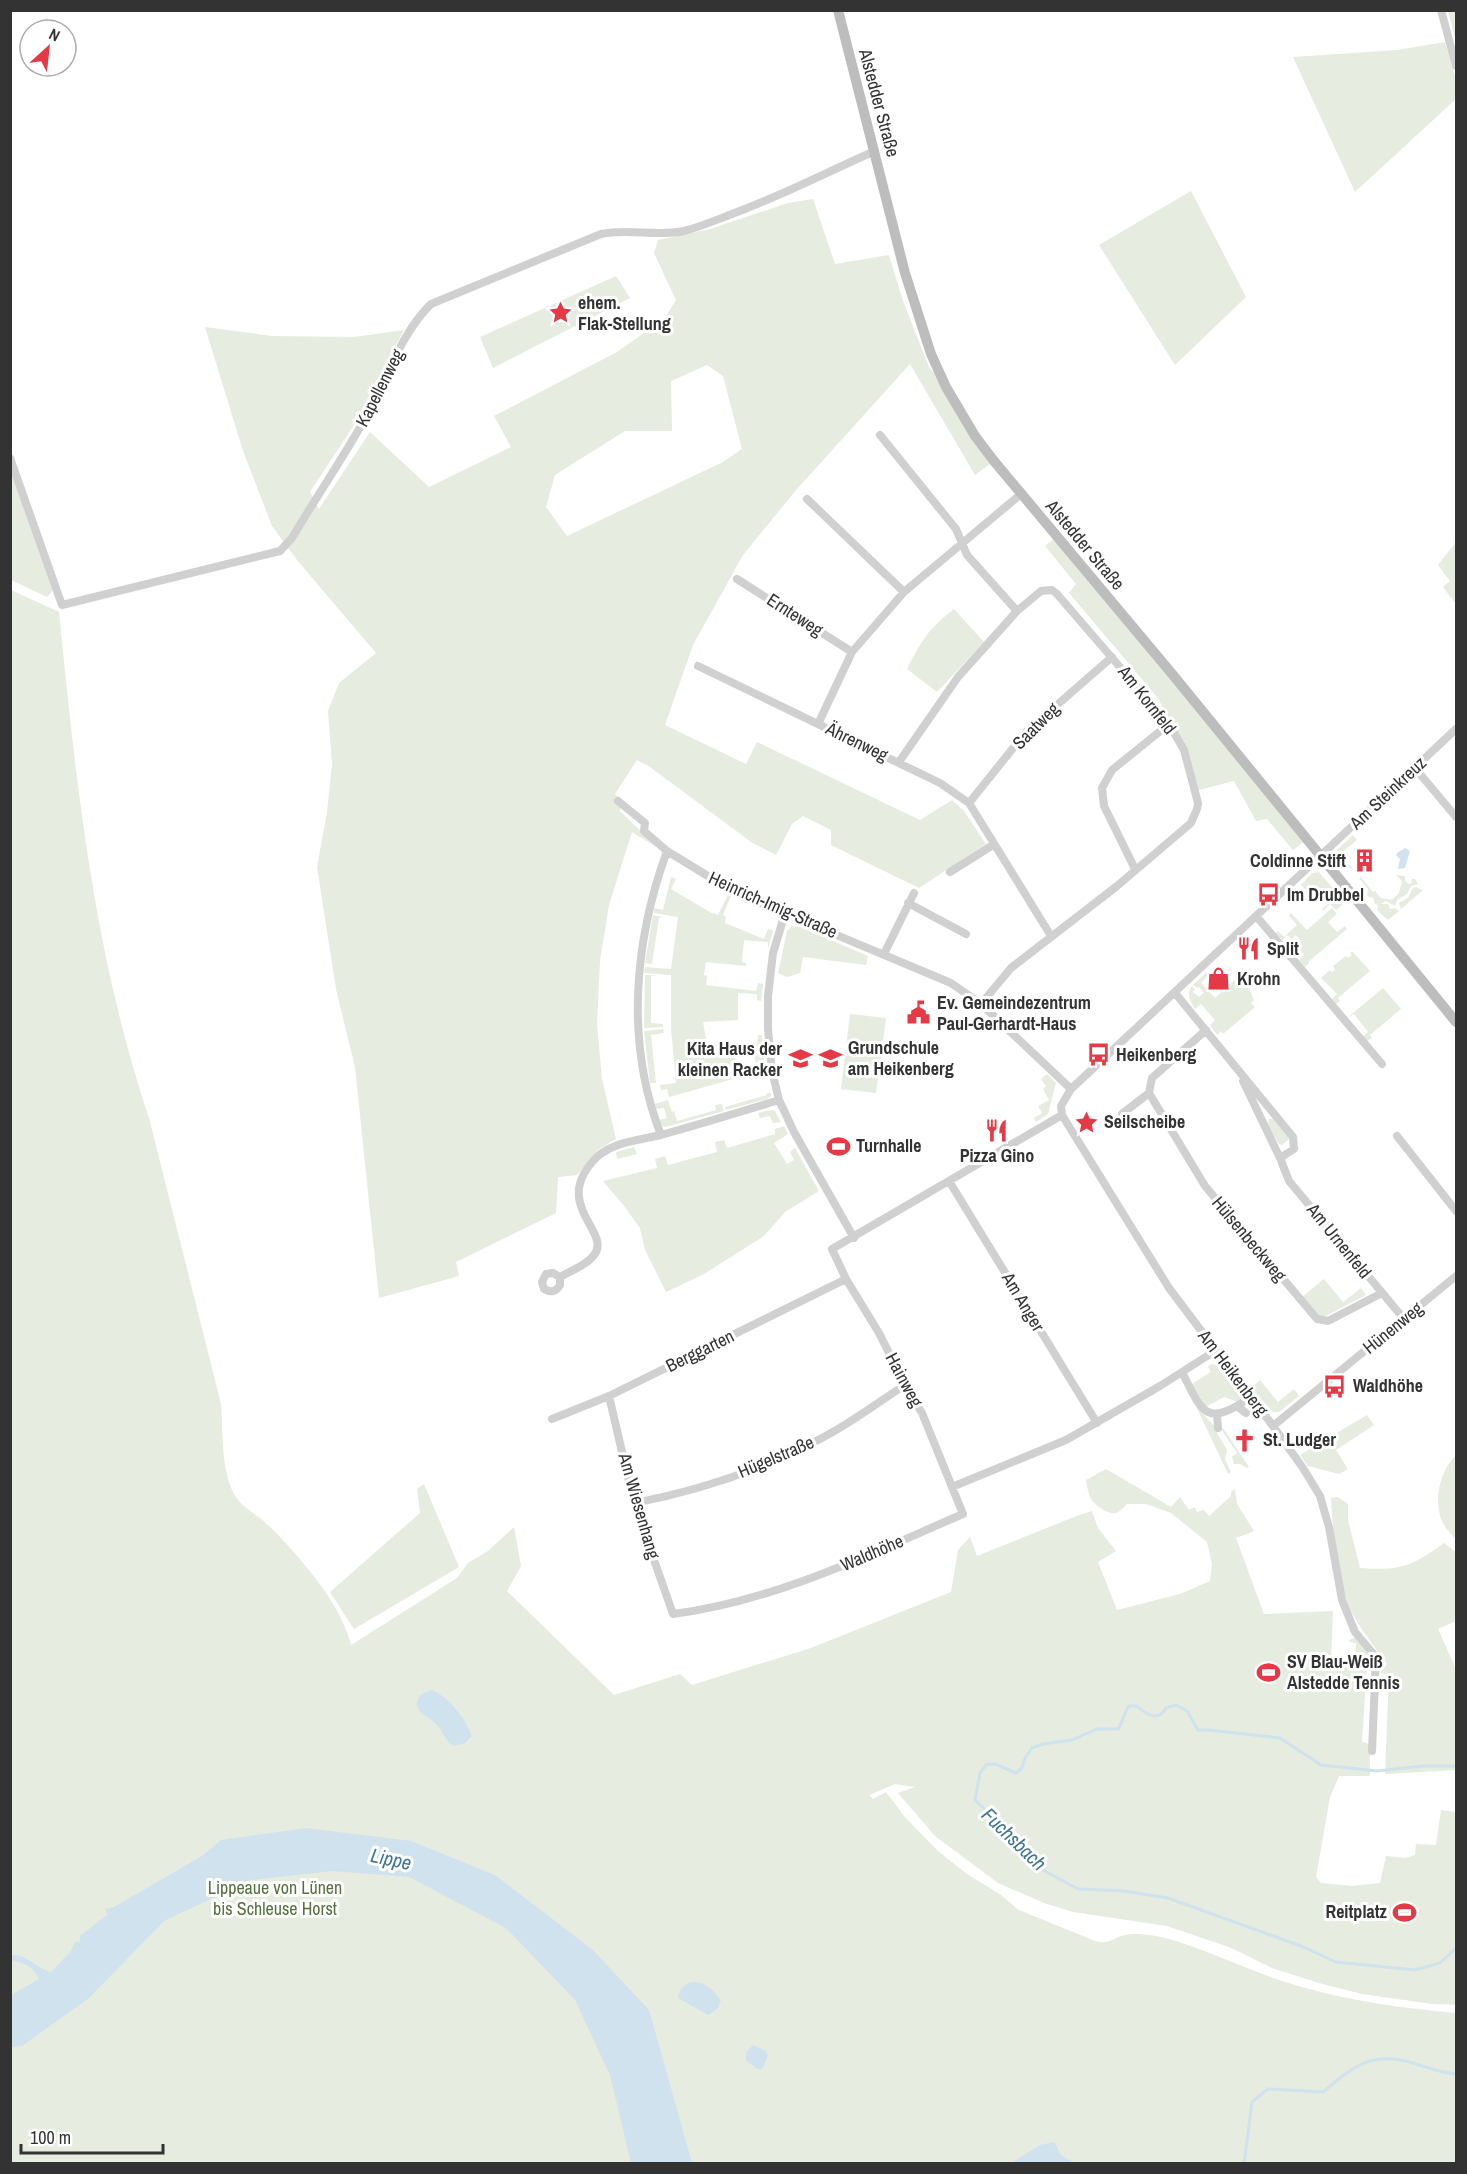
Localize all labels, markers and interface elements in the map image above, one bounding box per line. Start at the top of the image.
north arrow [18,18,78,78]
text: N [46,23,64,47]
street label: Alstedder Straße [853,45,906,160]
place label: ehem. Flak-Stellung [578,290,671,336]
place icon: ehem. Flak-Stellung [547,300,573,326]
street label: Kapellenweg [349,344,410,431]
street label: Alstedder Straße [1040,493,1131,595]
street label: Ernteweg [762,587,829,642]
street label: Am Kornfeld [1112,659,1182,739]
street label: Saatweg [1006,696,1065,755]
street label: Ährenweg [821,715,893,768]
street label: Am Steinkreuz [1343,750,1432,835]
place label: Coldinne Stift [1250,848,1346,873]
building icon: Coldinne Stift [1351,848,1377,874]
street label: Heinrich-Imig-Straße [705,865,842,944]
bus stop icon: Im Drubbel [1256,882,1282,908]
place label: Im Drubbel [1287,882,1364,907]
restaurant icon: Split [1236,936,1262,962]
place label: Split [1267,936,1299,961]
shop icon: Krohn [1206,966,1232,992]
place label: Krohn [1237,966,1280,991]
place label: Ev. Gemeindezentrum Paul-Gerhardt-Haus [937,990,1091,1036]
public building icon: Ev. Gemeindezentrum Paul-Gerhardt-Haus [906,1000,932,1026]
place label: Grundschule am Heikenberg [848,1035,954,1081]
place label: Kita Haus der kleinen Racker [678,1036,782,1082]
bus stop icon: Heikenberg [1085,1042,1111,1068]
place label: Heikenberg [1116,1042,1196,1067]
school or university icon: Grundschule am Heikenberg [817,1045,843,1071]
school or university icon: Kita Haus der kleinen Racker [787,1046,813,1072]
place icon: Seilscheibe [1073,1109,1099,1135]
place label: Seilscheibe [1104,1109,1185,1134]
restaurant icon: Pizza Gino [984,1117,1010,1143]
sports icon: Turnhalle [825,1133,851,1159]
place label: Turnhalle [856,1133,921,1158]
place label: Pizza Gino [960,1143,1034,1168]
street label: Hülsenbeckweg [1206,1191,1293,1287]
street label: Am Urnenfeld [1301,1197,1377,1284]
street label: Am Anger [996,1267,1051,1336]
street label: Hünenweg [1357,1295,1429,1360]
street label: Berggarten [661,1323,738,1378]
street label: Am Heikenberg [1192,1323,1275,1422]
street label: Hainweg [880,1348,930,1412]
bus stop icon: Waldhöhe [1322,1373,1348,1399]
place label: Waldhöhe [1353,1373,1423,1398]
church icon: St. Ludger [1232,1427,1258,1453]
place label: St. Ludger [1263,1427,1336,1452]
street label: Hügelstraße [734,1429,818,1484]
street label: Am Wiesenhang [612,1449,667,1563]
street label: Waldhöhe [837,1528,907,1577]
place label: SV Blau-Weiß Alstedde Tennis [1287,1649,1400,1695]
sports icon: SV Blau-Weiß Alstedde Tennis [1256,1659,1282,1685]
water label: Fuchsbach [976,1801,1053,1876]
water label: Lippe [368,1841,414,1876]
park label: Lippeaue von Lünen bis Schleuse Horst [208,1875,342,1921]
place label: Reitplatz [1325,1899,1388,1924]
sports icon: Reitplatz [1392,1899,1418,1925]
scale bar [21,2117,164,2155]
text: 100 m [30,2125,71,2150]

